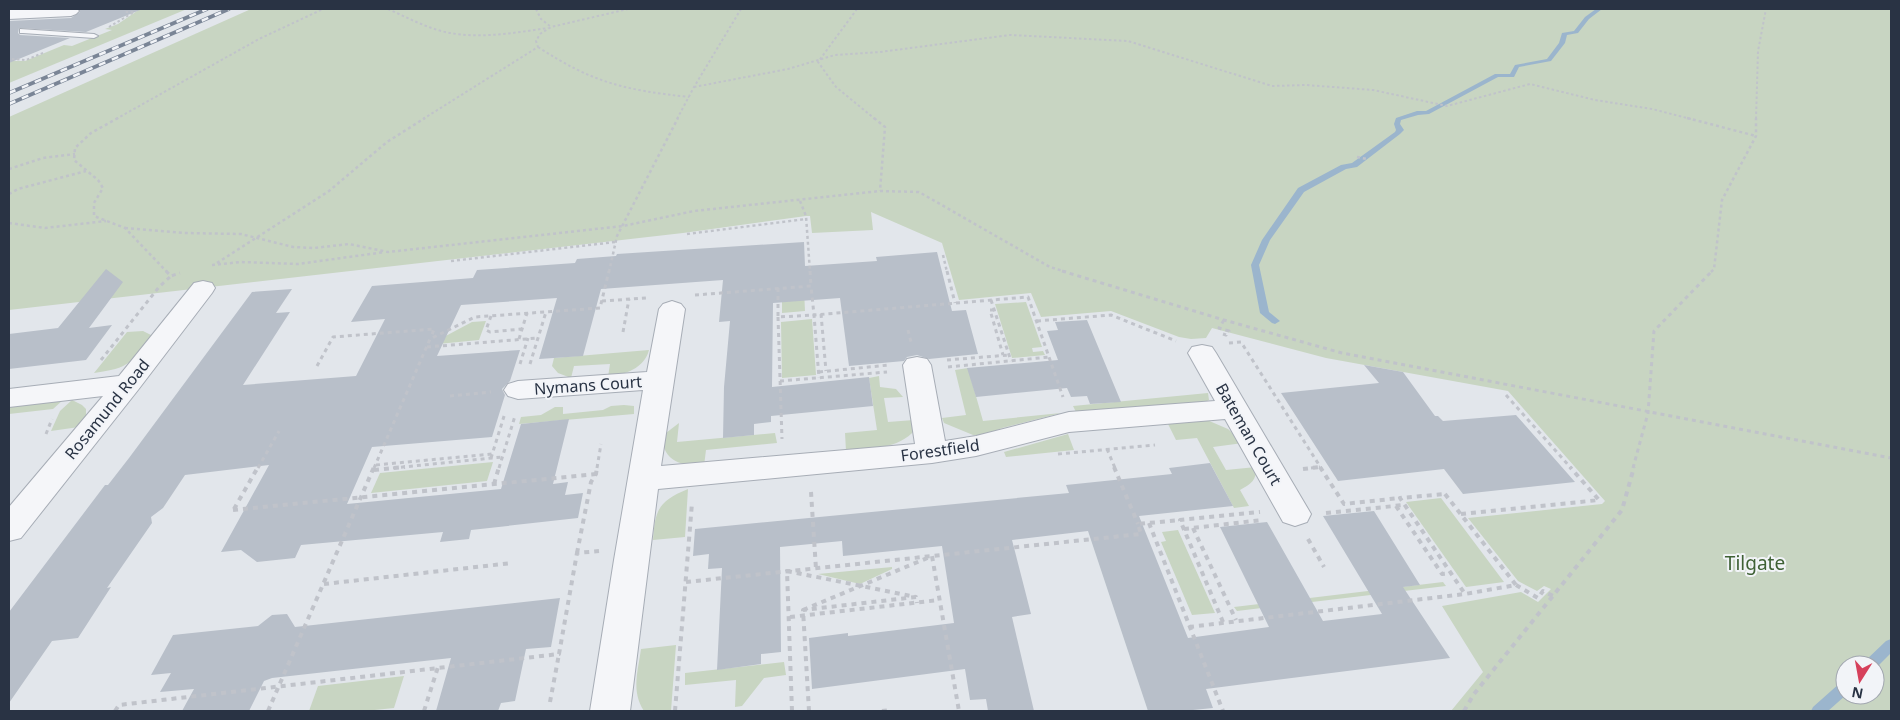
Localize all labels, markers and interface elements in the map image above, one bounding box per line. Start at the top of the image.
street label: Rosamund Road [60,354,154,464]
street label: Nymans Court [533,370,643,400]
street label: Bateman Court [1211,379,1287,489]
street label: Forestfield [899,434,981,466]
park label: Tilgate [1725,550,1785,576]
north arrow [1835,655,1885,705]
text: N [1850,683,1865,704]

